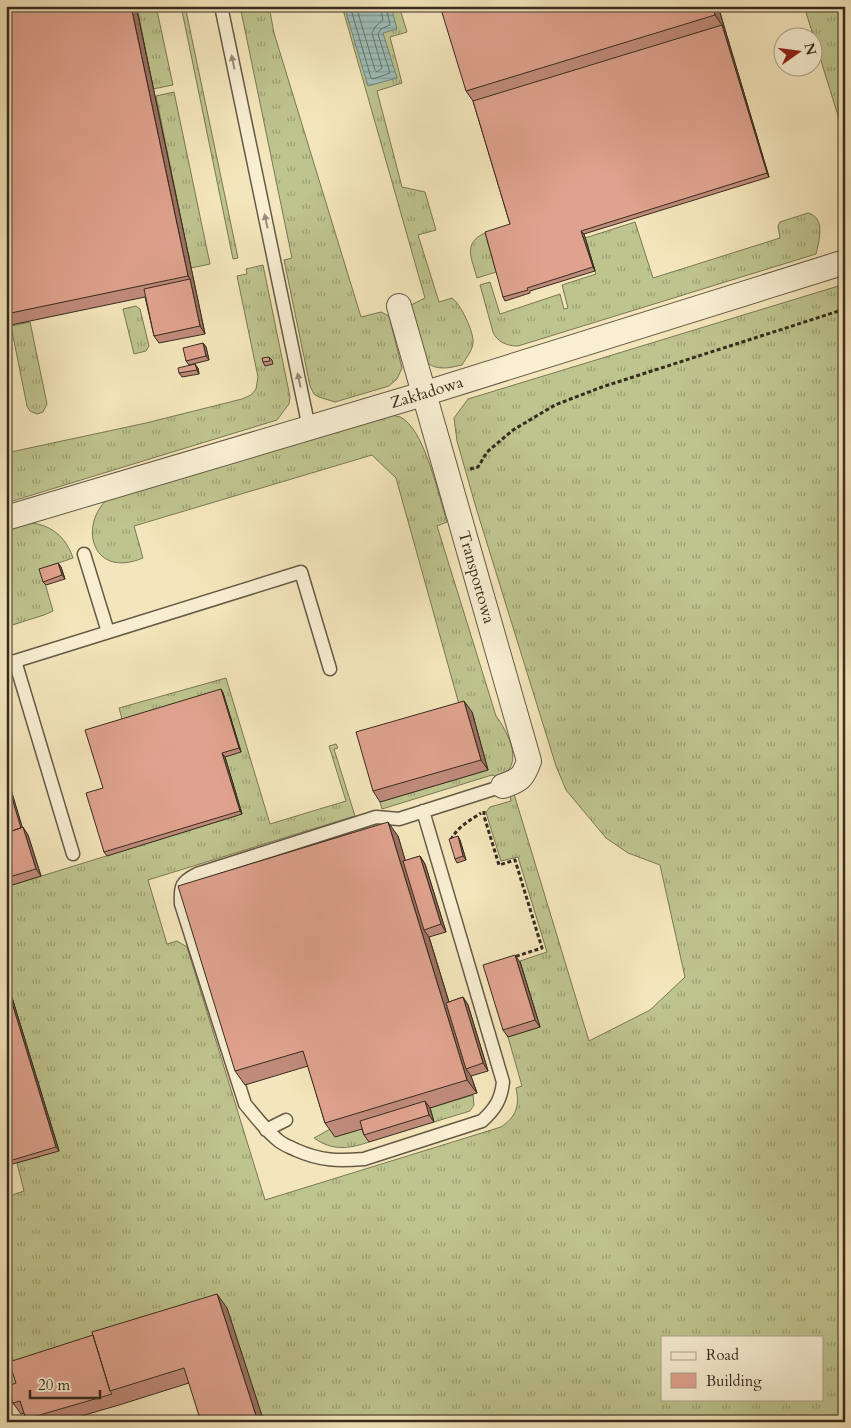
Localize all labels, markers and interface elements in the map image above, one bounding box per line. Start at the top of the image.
north arrow [774,28,824,78]
text: N [799,41,821,57]
one-way arrow [229,55,237,70]
one-way arrow [262,214,270,229]
street label: Zakładowa [388,371,466,414]
one-way arrow [295,372,303,388]
street label: Transportowa [453,528,500,626]
legend [661,1336,824,1400]
text: Road [706,1345,739,1365]
scale bar [30,1368,100,1400]
text: Building [706,1371,762,1391]
text: 20 m [38,1375,70,1395]

